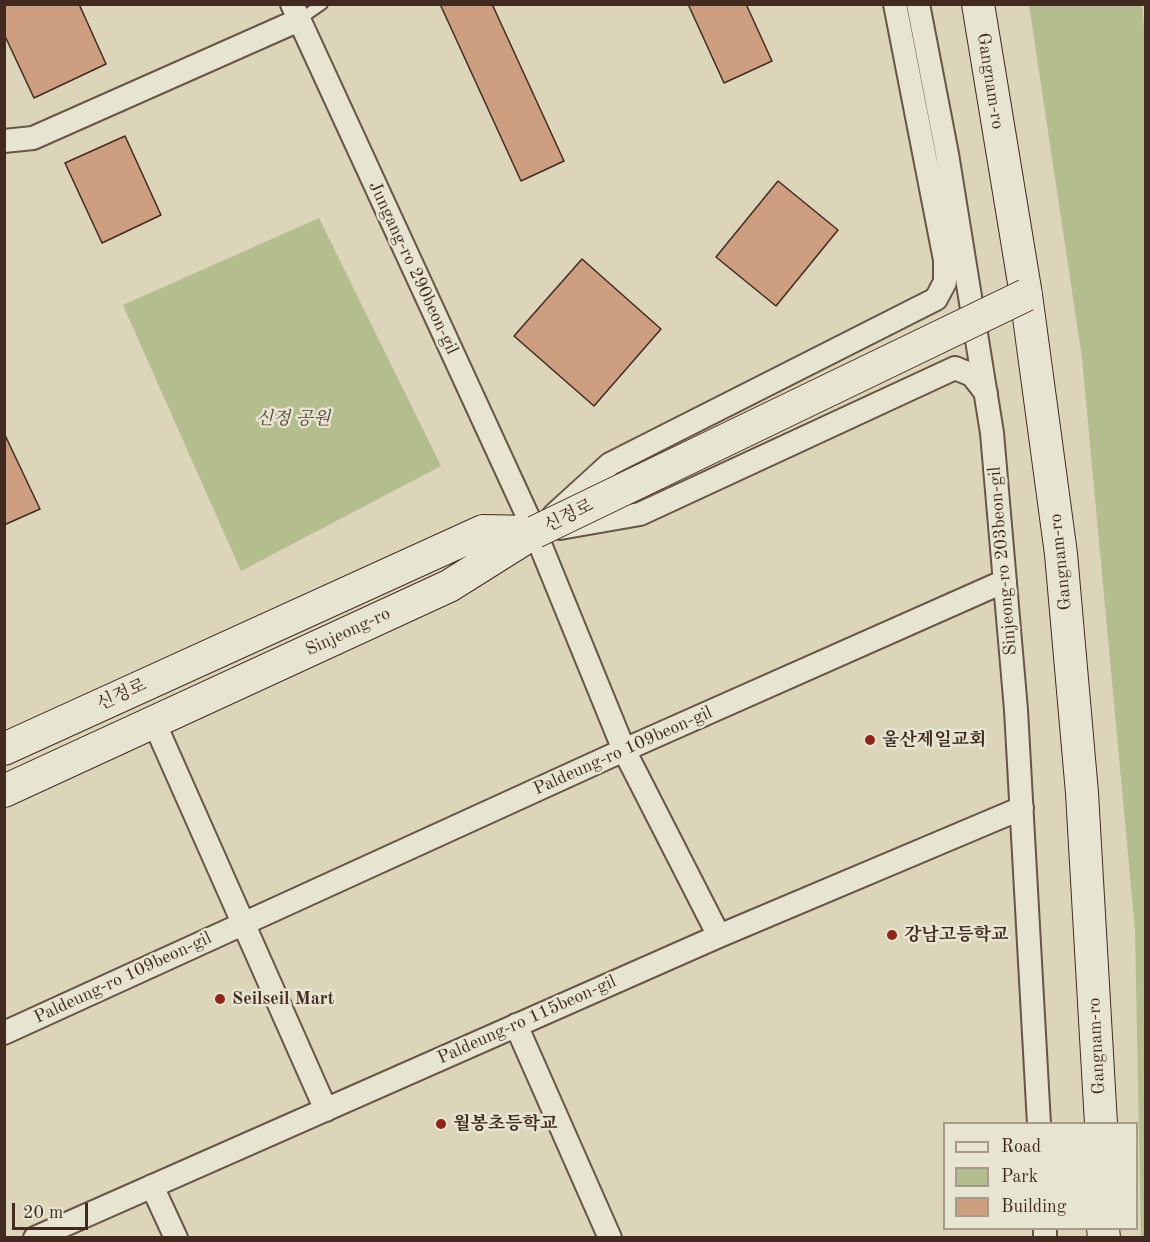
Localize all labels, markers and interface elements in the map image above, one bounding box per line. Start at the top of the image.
street label: Gangnam-ro [972,31,1008,131]
street label: Jungang-ro 290beon-gil [363,178,463,358]
park label: 신정 공원 [256,408,330,430]
street label: Sinjeong-ro 203beon-gil [984,466,1022,656]
street label: 신정로 [541,495,597,537]
street label: Gangnam-ro [1045,513,1077,611]
street label: Sinjeong-ro [302,603,394,661]
street label: 신정로 [94,675,150,715]
street label: Paldeung-ro 109beon-gil [530,702,716,800]
place label: 울산제일교회 [882,729,986,751]
marker: 울산제일교회 [863,733,877,747]
place label: 강남고등학교 [904,924,1008,946]
street label: Paldeung-ro 109beon-gil [31,927,215,1029]
marker: 강남고등학교 [885,928,899,942]
street label: Paldeung-ro 115beon-gil [434,971,620,1069]
place label: Seilseil Mart [232,988,334,1010]
marker: Seilseil Mart [213,992,227,1006]
street label: Gangnam-ro [1084,997,1110,1095]
place label: 월봉초등학교 [453,1113,557,1135]
marker: 월봉초등학교 [434,1117,448,1131]
legend [943,1122,1138,1230]
text: Road [1001,1138,1041,1156]
text: Park [1001,1168,1038,1186]
scale bar [15,1191,92,1229]
text: Building [1001,1198,1066,1216]
text: 20 m [23,1204,63,1222]

